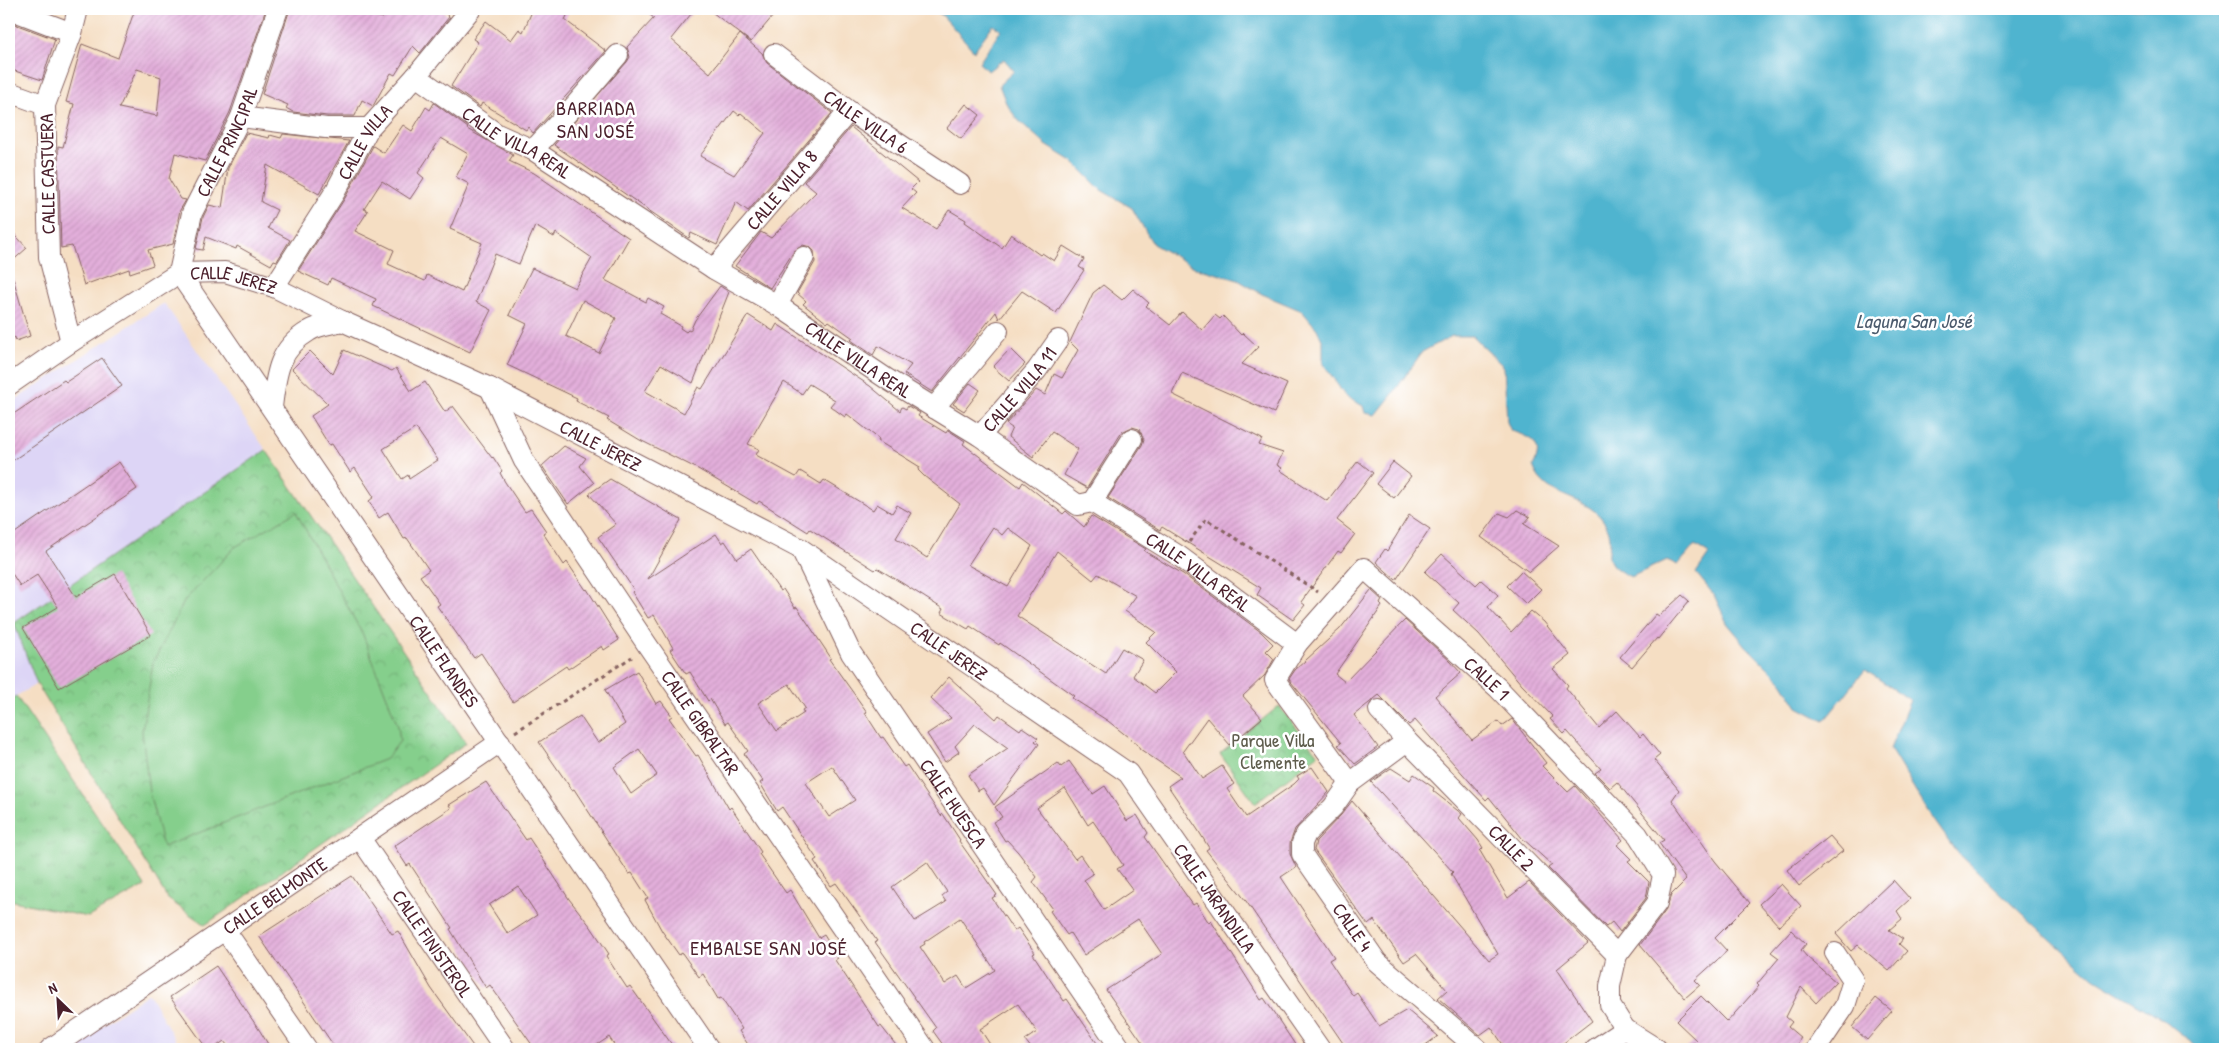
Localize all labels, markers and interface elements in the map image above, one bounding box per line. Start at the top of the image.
street label: CALLE PRINCIPAL [189,83,264,201]
street label: CALLE VILLA 6 [818,83,913,159]
district label: BARRIADA SAN JOSÉ [556,94,636,144]
street label: CALLE VILLA [331,98,398,184]
street label: CALLE VILLA REAL [457,100,576,185]
street label: CALLE CASTUERA [33,113,61,235]
street label: CALLE VILLA 8 [740,144,823,236]
street label: CALLE JEREZ [190,259,281,300]
water label: Laguna San José [1856,307,1973,335]
street label: CALLE VILLA REAL [800,314,917,404]
street label: CALLE VILLA 11 [976,342,1062,437]
street label: CALLE JEREZ [555,413,646,477]
street label: CALLE VILLA REAL [1141,525,1256,618]
street label: CALLE FLANDES [403,610,485,713]
street label: CALLE JEREZ [905,615,993,686]
street label: CALLE 1 [1458,651,1516,706]
street label: CALLE GIBRALTAR [655,665,746,780]
park label: Parque Villa Clemente [1232,727,1315,775]
street label: CALLE HUESCA [914,753,993,853]
street label: CALLE 2 [1483,819,1540,877]
street label: CALLE JARANDILLA [1168,838,1262,958]
street label: CALLE BELMONTE [217,851,333,941]
street label: CALLE FINISTEROL [386,885,479,1002]
street label: CALLE 4 [1327,897,1379,956]
district label: EMBALSE SAN JOSÉ [690,934,848,961]
north arrow [32,976,82,1026]
text: N [45,977,60,998]

